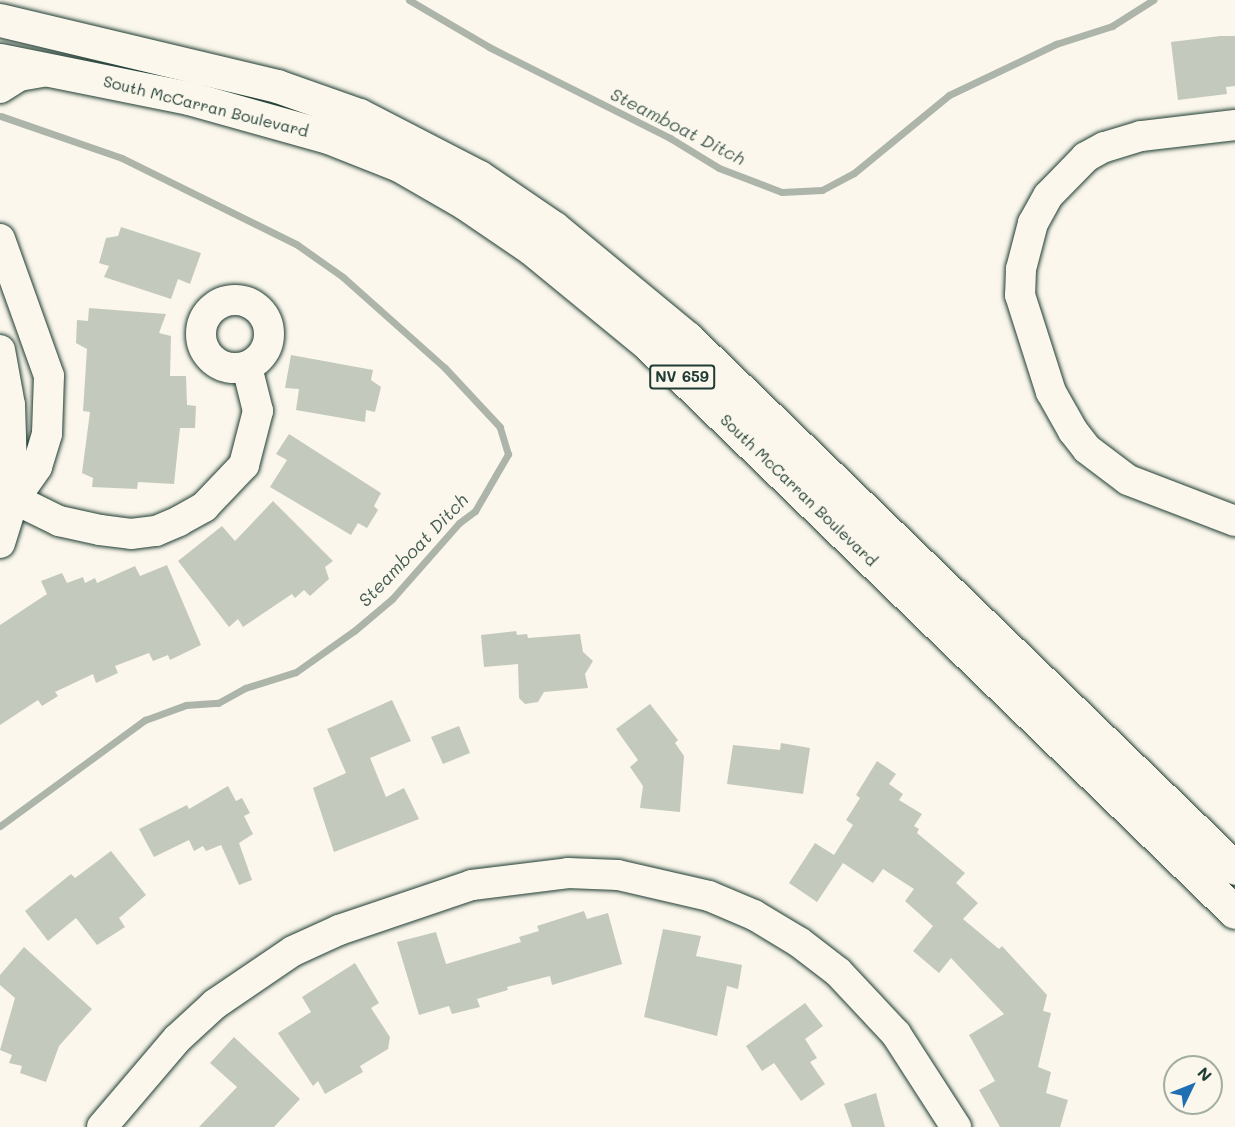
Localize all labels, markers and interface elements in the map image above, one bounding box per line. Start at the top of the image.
street label: South McCarran Boulevard [101,71,311,141]
water label: Steamboat Ditch [607,83,749,169]
road number: NV 659 [649,365,715,389]
street label: South McCarran Boulevard [717,410,881,570]
water label: Steamboat Ditch [354,489,472,611]
north arrow [1163,1055,1223,1115]
text: N [1193,1062,1217,1085]

